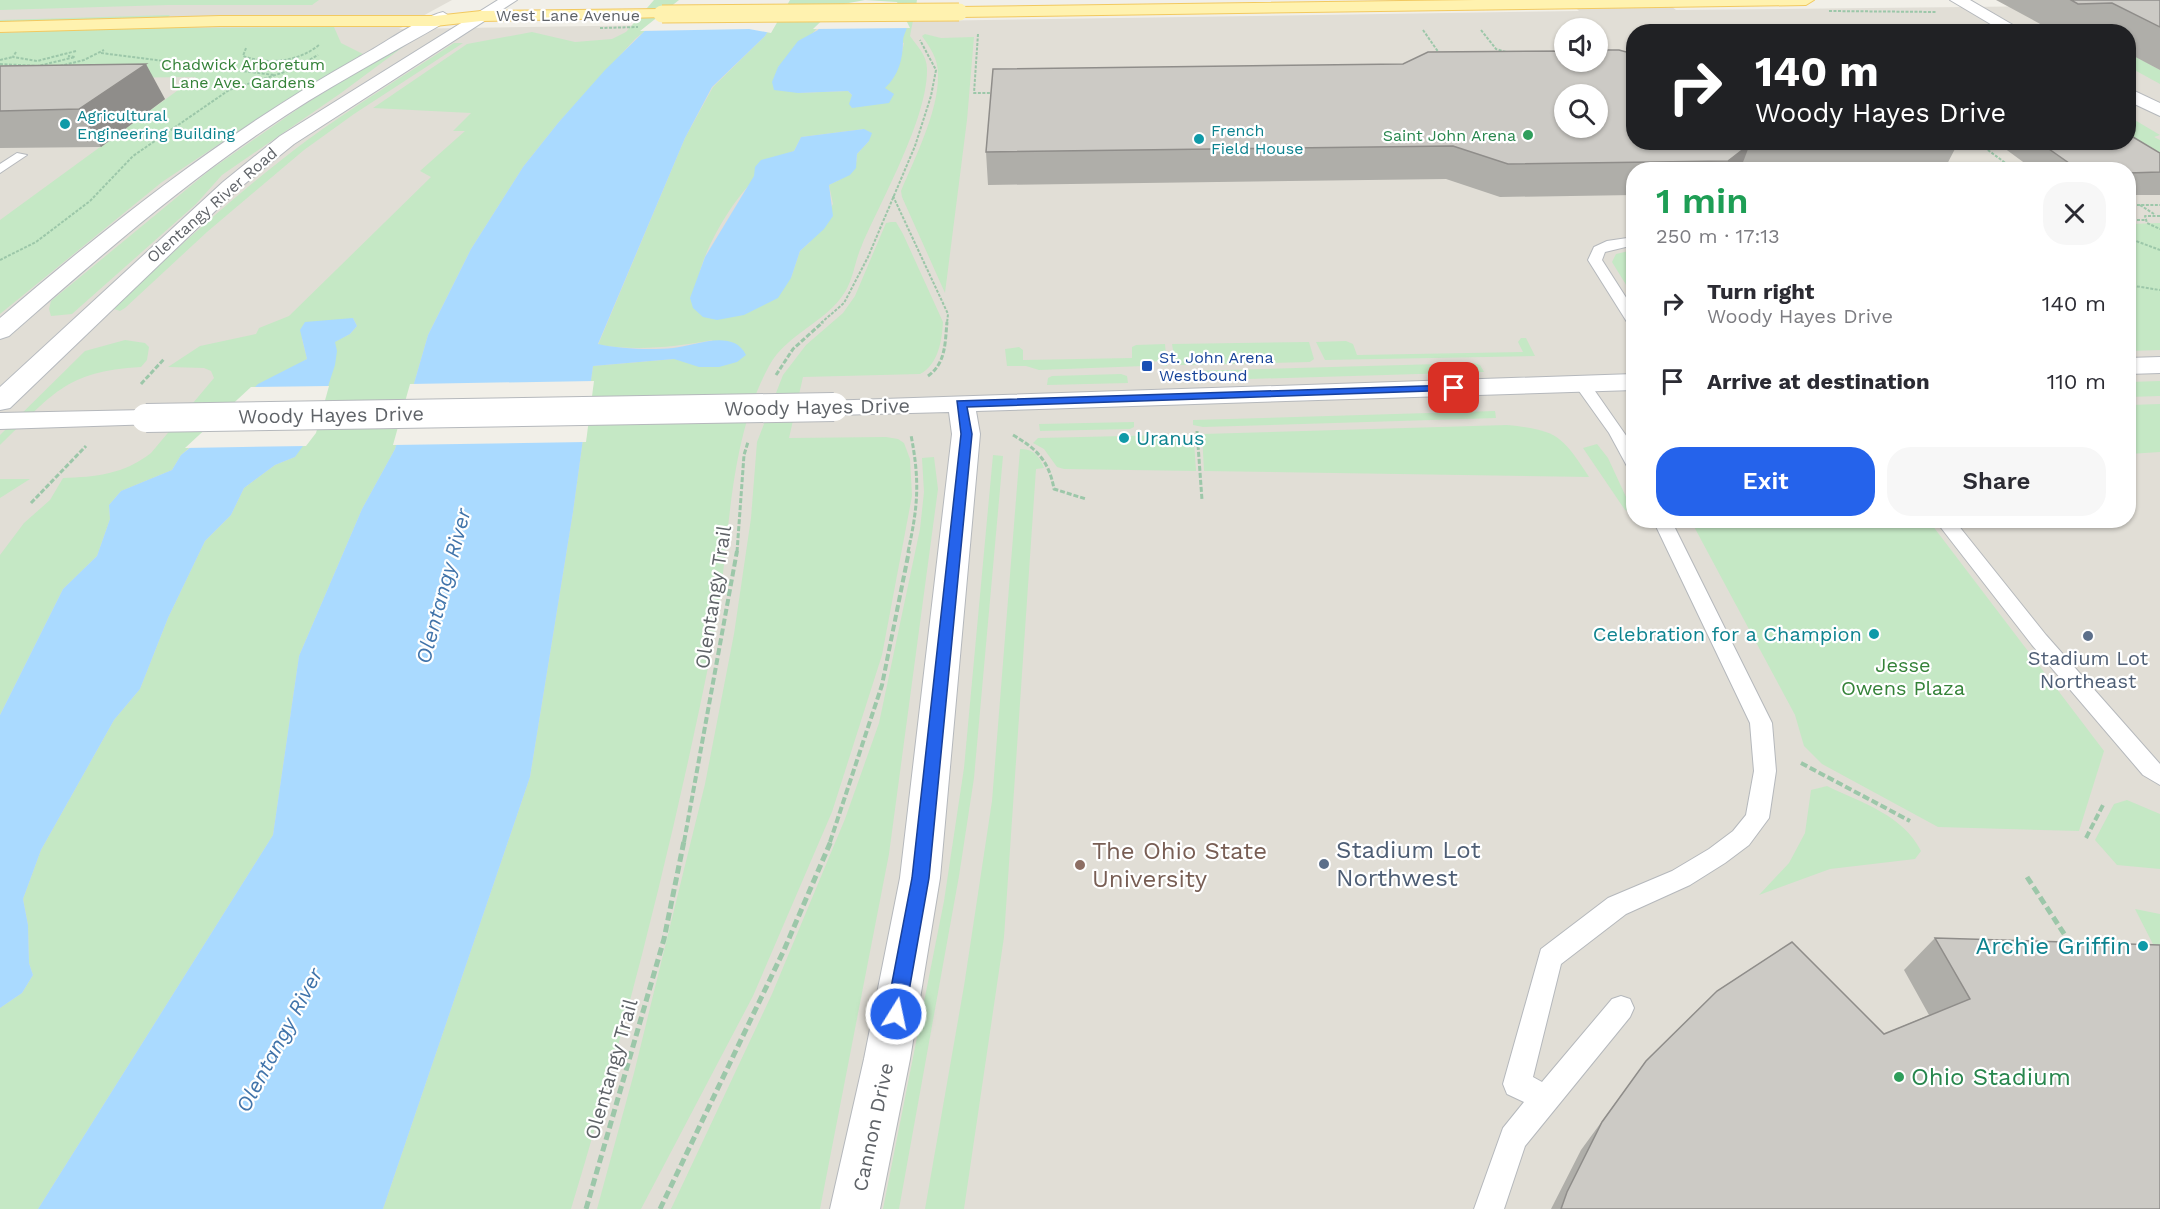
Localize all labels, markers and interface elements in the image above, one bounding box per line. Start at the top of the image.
street label: West Lane Avenue [496,6,640,25]
map controls [1554,18,1608,138]
button: sound [1554,18,1608,72]
text: 140 m [1755,47,1879,96]
icon: right [1656,48,1734,126]
park label: Chadwick Arboretum Lane Ave. Gardens [161,55,325,92]
button: search [1554,84,1608,138]
text: Woody Hayes Drive [1755,97,2006,129]
place label: Agricultural Engineering Building [77,106,236,143]
marker: Agricultural Engineering Building [58,117,72,131]
place label: French Field House [1211,121,1303,158]
place label: Saint John Arena [1383,126,1516,145]
marker: Saint John Arena [1521,128,1535,142]
marker: French Field House [1192,132,1206,146]
street label: Olentangy River Road [143,143,281,267]
text: 1 min [1656,180,1748,222]
button: close [2043,182,2106,245]
text: 250 m · 17:13 [1656,224,1780,248]
text: Turn right [1707,279,1814,304]
icon: right [1656,287,1689,320]
text: 140 m [2042,291,2106,316]
text: Woody Hayes Drive [1707,304,1893,328]
place label: St. John Arena Westbound [1159,348,1273,385]
marker: St. John Arena Westbound [1140,359,1154,373]
pin [1428,362,1479,413]
icon: arrive [1656,365,1689,398]
text: Arrive at destination [1707,369,1930,394]
text: 110 m [2047,369,2106,394]
icon: arrive [1437,371,1470,404]
street label: Woody Hayes Drive [724,393,910,421]
street label: Woody Hayes Drive [238,401,424,429]
place label: Uranus [1136,426,1205,450]
marker: Uranus [1117,431,1131,445]
button: Exit [1656,447,1875,516]
button: Share [1887,447,2106,516]
water label: Olentangy River [410,505,476,666]
street label: Olentangy Trail [690,523,736,671]
place label: Celebration for a Champion [1593,622,1862,646]
marker: Celebration for a Champion [1867,627,1881,641]
marker: Stadium Lot Northeast [2081,629,2095,643]
place label: Stadium Lot Northeast [2028,646,2149,693]
park label: Jesse Owens Plaza [1841,653,1965,700]
place label: Stadium Lot Northwest [1336,836,1481,892]
place label: The Ohio State University [1092,837,1267,893]
marker: Stadium Lot Northwest [1317,857,1331,871]
marker: The Ohio State University [1073,858,1087,872]
place label: Archie Griffin [1975,932,2131,960]
marker: Archie Griffin [2136,939,2150,953]
water label: Olentangy River [230,963,328,1116]
position arrow [864,982,928,1046]
street label: Olentangy Trail [579,996,643,1142]
street label: Cannon Drive [848,1061,898,1193]
place label: Ohio Stadium [1911,1063,2071,1091]
marker: Ohio Stadium [1892,1070,1906,1084]

